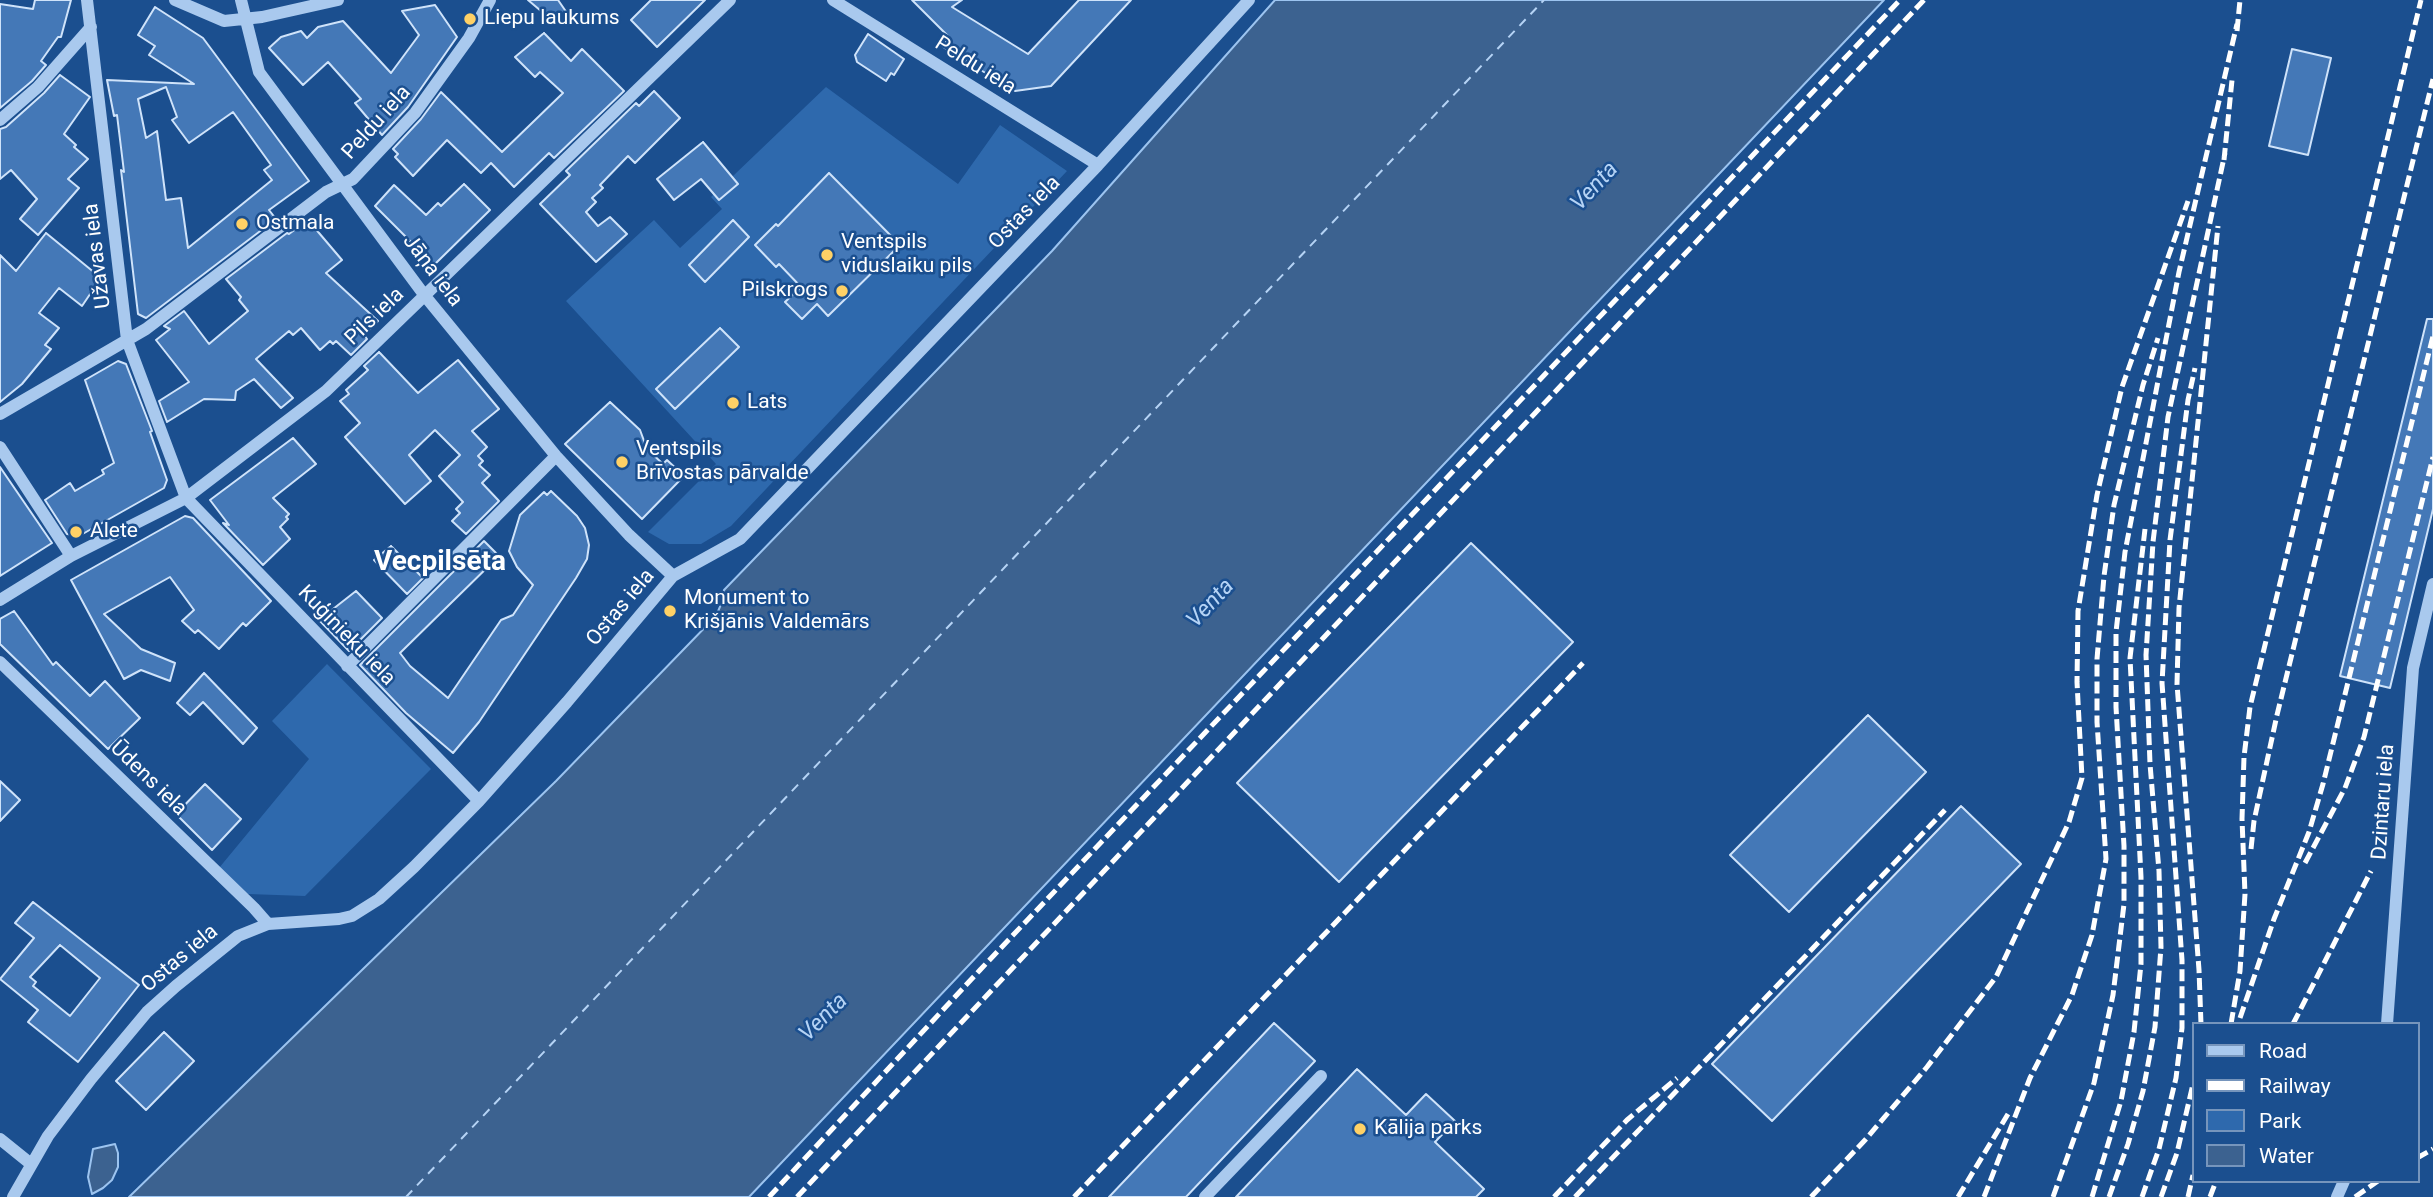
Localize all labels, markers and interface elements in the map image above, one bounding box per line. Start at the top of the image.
place label: Liepu laukums [484,6,620,32]
marker: Liepu laukums [462,11,478,27]
street label: Peldu iela [930,31,1020,101]
street label: Peldu iela [337,81,417,165]
water label: Venta [1565,157,1625,217]
street label: Ostas iela [984,171,1066,255]
street label: Užavas iela [79,202,117,310]
place label: Ostmala [256,211,335,237]
marker: Ostmala [234,216,250,232]
street label: Jāņa iela [397,230,467,312]
place label: Ventspils viduslaiku pils [841,230,972,280]
marker: Ventspils viduslaiku pils [819,247,835,263]
place label: Pilskrogs [742,278,828,304]
street label: Pils iela [340,283,410,351]
marker: Pilskrogs [834,283,850,299]
place label: Lats [747,390,787,416]
marker: Lats [725,395,741,411]
place label: Ventspils Brīvostas pārvalde [636,437,809,487]
marker: Ventspils Brīvostas pārvalde [614,454,630,470]
place label: Alete [90,519,138,545]
marker: Alete [68,524,84,540]
district label: Vecpilsēta [374,546,506,580]
street label: Ostas iela [582,565,660,651]
water label: Venta [1181,574,1241,634]
street label: Kuģinieku iela [292,581,400,691]
place label: Monument to Krišjānis Valdemārs [684,586,870,636]
marker: Monument to Krišjānis Valdemārs [662,603,678,619]
street label: Ūdens iela [104,736,192,822]
street label: Dzintaru iela [2367,743,2401,861]
street label: Ostas iela [137,920,223,998]
water label: Venta [794,988,854,1048]
legend [2192,1022,2419,1183]
text: Road [2259,1039,2307,1063]
text: Railway [2259,1074,2331,1098]
text: Park [2259,1109,2301,1133]
place label: Kālija parks [1374,1116,1482,1142]
marker: Kālija parks [1352,1121,1368,1137]
text: Water [2259,1144,2314,1168]

